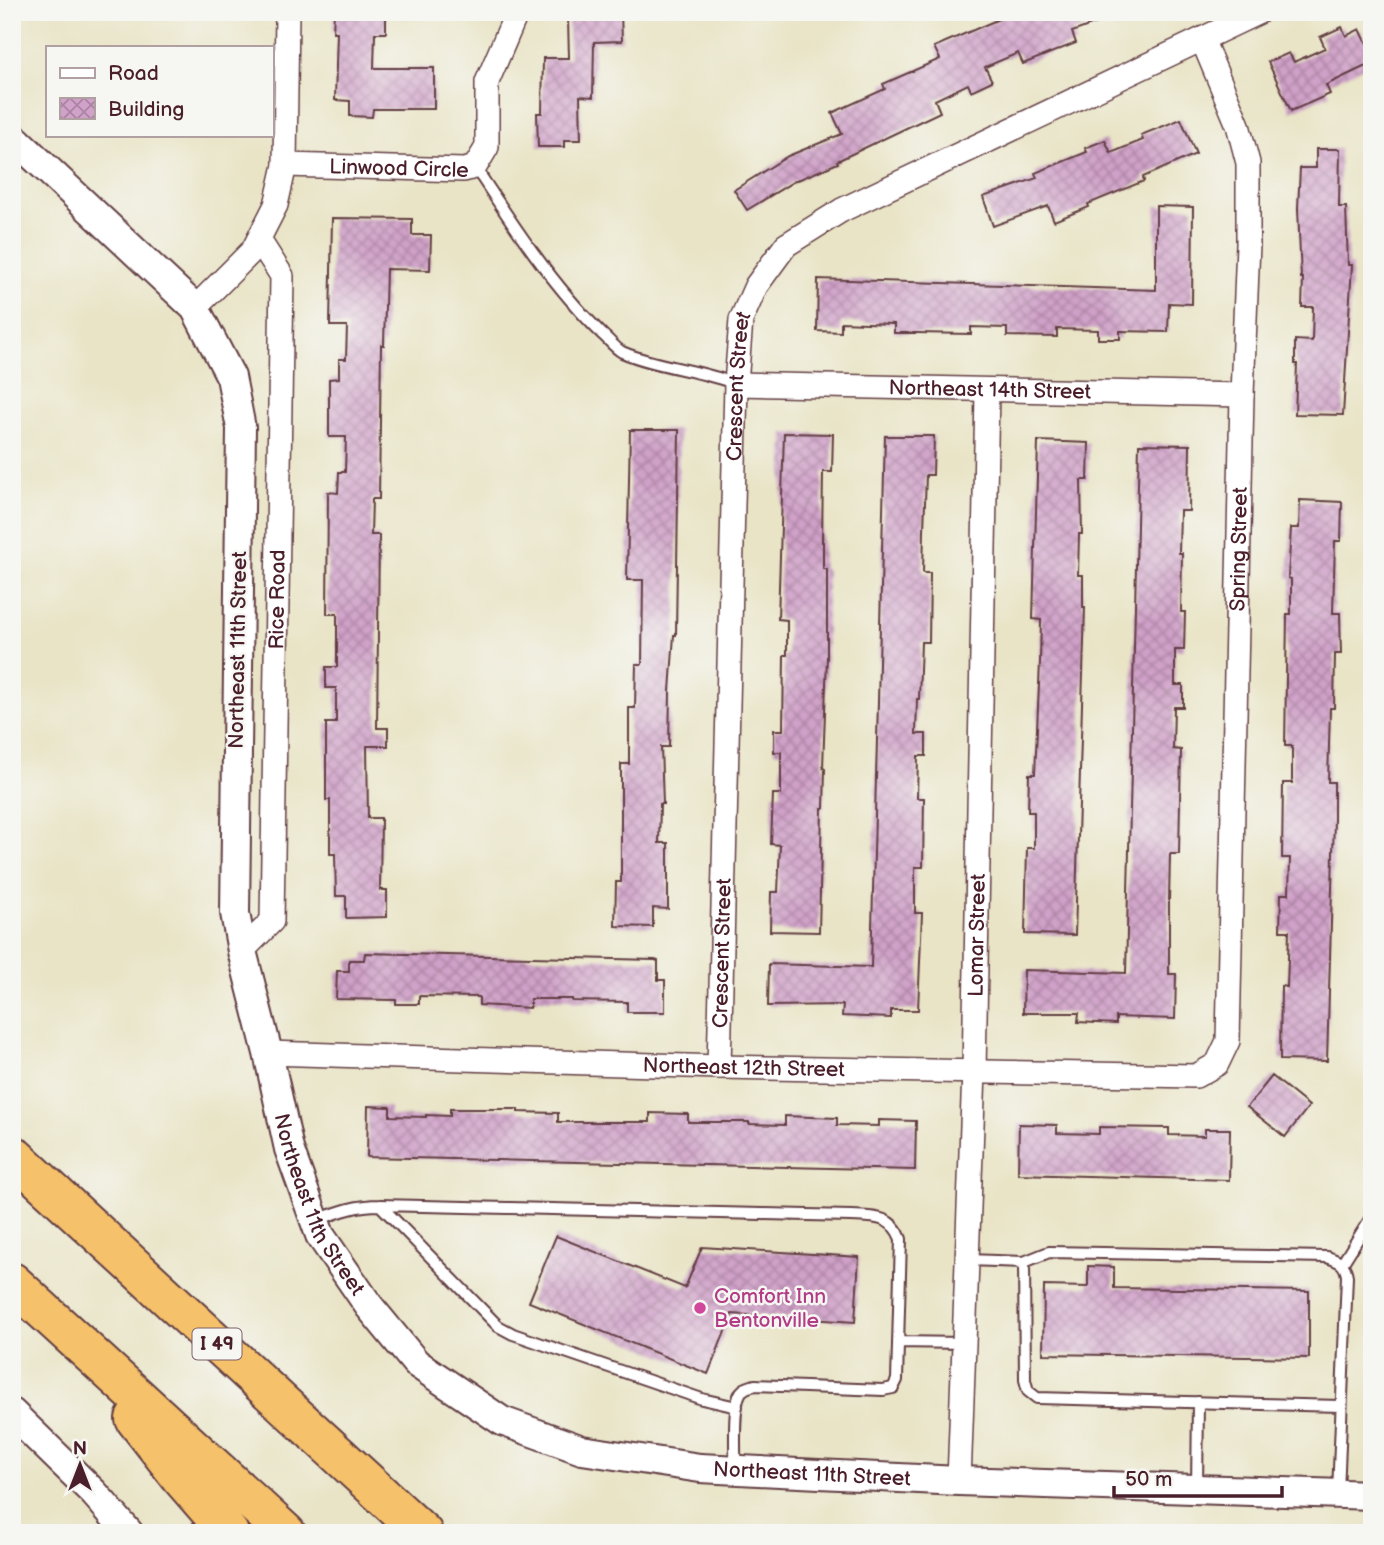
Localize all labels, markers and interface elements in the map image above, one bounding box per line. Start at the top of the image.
legend [46,46,273,136]
text: Road [108,61,159,86]
text: Building [108,97,184,122]
street label: Linwood Circle [329,154,469,183]
street label: Crescent Street [722,307,756,461]
street label: Northeast 14th Street [888,375,1092,404]
street label: Spring Street [1225,486,1253,612]
street label: Rice Road [264,549,290,650]
street label: Northeast 11th Street [224,550,252,749]
street label: Lomar Street [963,873,990,997]
street label: Crescent Street [707,877,736,1028]
street label: Northeast 12th Street [642,1052,846,1082]
street label: Northeast 11th Street [269,1111,371,1300]
place label: Comfort Inn Bentonville [714,1284,826,1333]
marker: Comfort Inn Bentonville [692,1300,708,1316]
road number: I 49 [192,1328,242,1360]
north arrow [46,1430,116,1500]
text: N [73,1438,87,1461]
scale bar [1114,1454,1282,1498]
street label: Northeast 11th Street [713,1456,912,1491]
text: 50 m [1125,1467,1172,1492]

